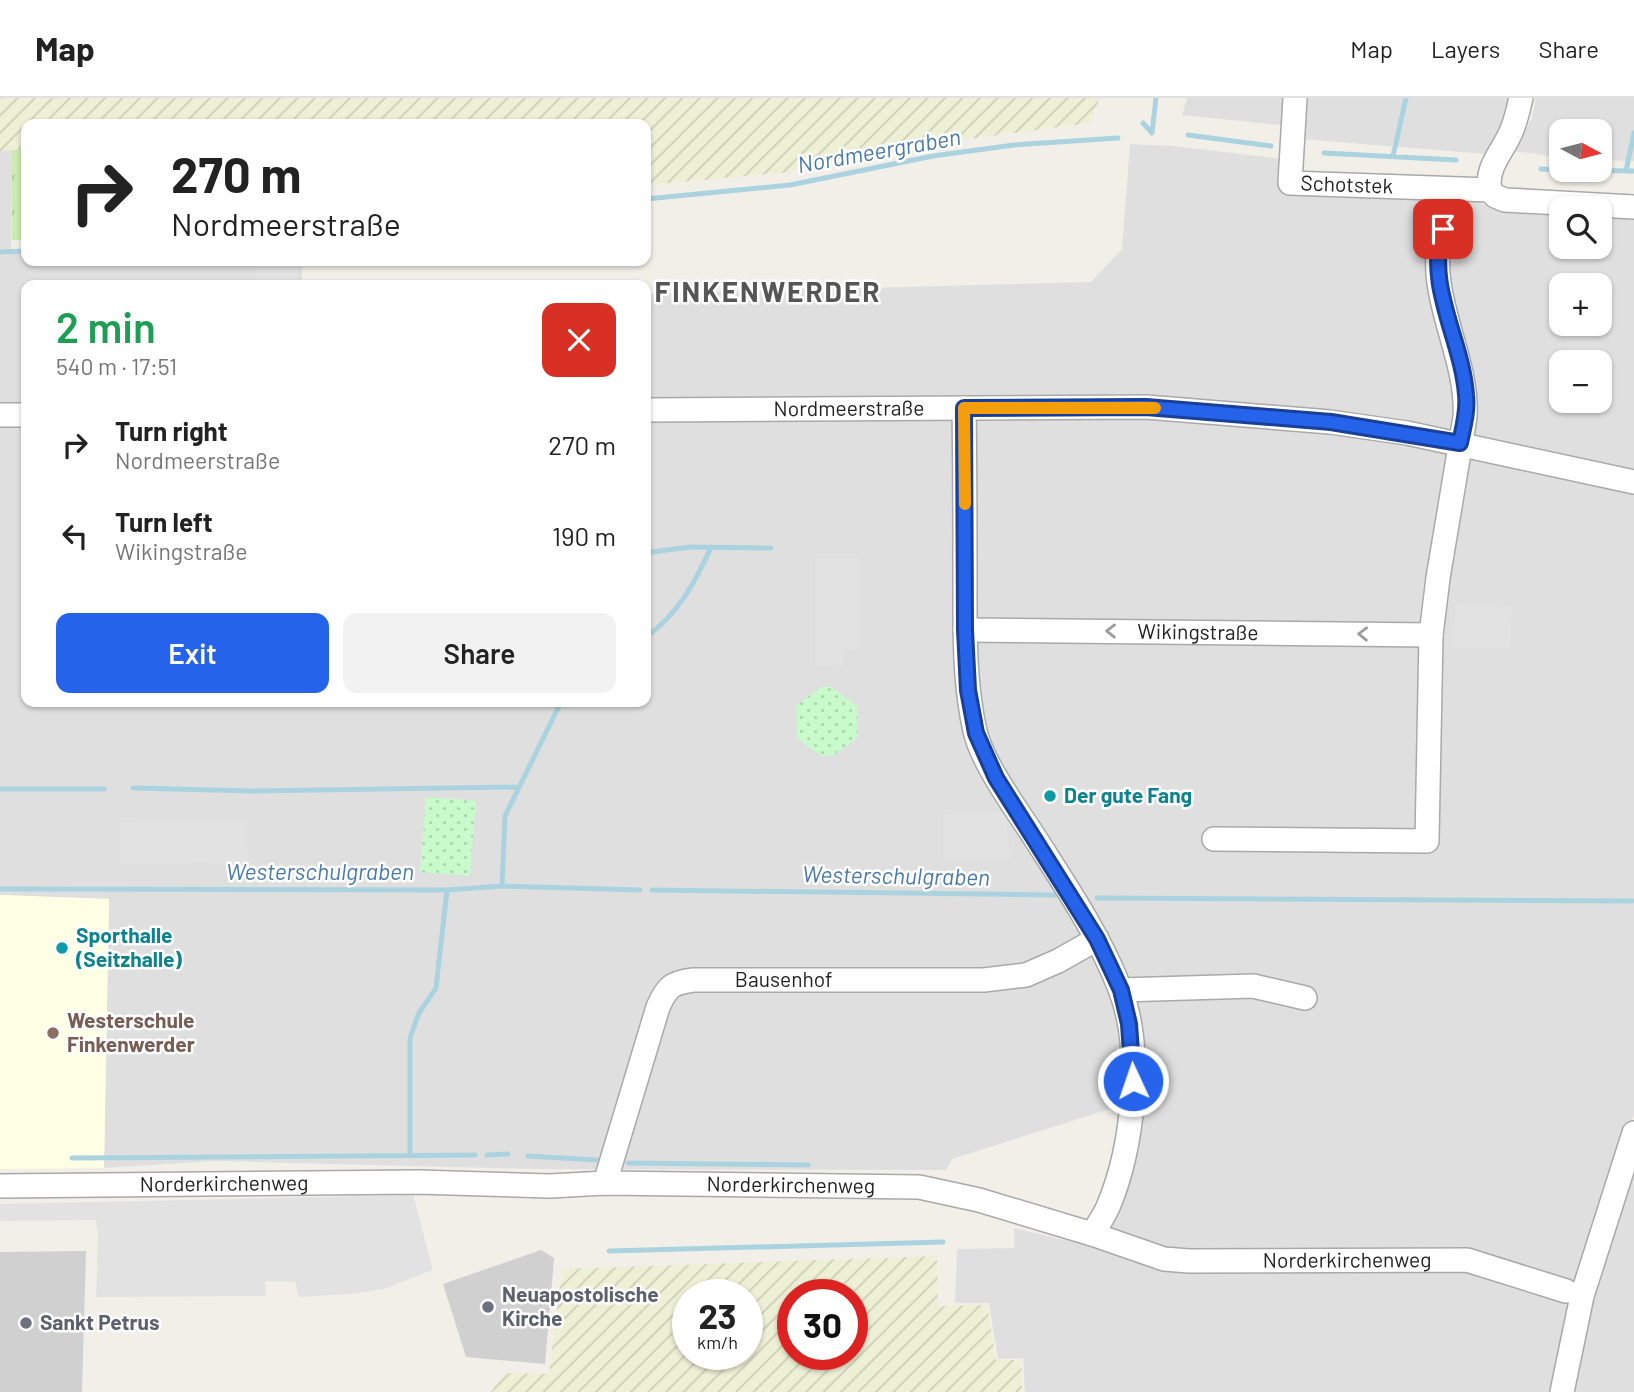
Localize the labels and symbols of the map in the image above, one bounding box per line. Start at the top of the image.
north arrow [1549,119,1612,182]
water label: Nordmeergraben [795,122,963,178]
street label: Schotstek [1300,169,1394,198]
pin [1413,199,1473,259]
district label: FINKENWERDER [655,274,881,308]
street label: Nordmeerstraße [773,394,925,420]
street label: Wikingstraße [1137,618,1259,644]
one-way arrow [1105,624,1116,639]
one-way arrow [1357,627,1368,642]
place label: Der gute Fang [1064,782,1192,807]
marker: Der gute Fang [1042,788,1058,804]
water label: Westerschulgraben [226,857,414,885]
water label: Westerschulgraben [802,859,990,891]
place label: Sporthalle (Seitzhalle) [75,922,183,971]
marker: Sporthalle (Seitzhalle) [54,940,70,956]
street label: Bausenhof [735,966,833,991]
place label: Westerschule Finkenwerder [67,1007,195,1056]
marker: Westerschule Finkenwerder [45,1025,61,1041]
position arrow [1096,1044,1170,1118]
street label: Norderkirchenweg [140,1169,308,1196]
street label: Norderkirchenweg [706,1170,875,1197]
street label: Norderkirchenweg [1263,1246,1431,1272]
speed limit sign: 30 [777,1279,868,1370]
place label: Neuapostolische Kirche [502,1281,659,1330]
marker: Neuapostolische Kirche [480,1299,496,1315]
place label: Sankt Petrus [40,1309,159,1334]
marker: Sankt Petrus [18,1315,34,1331]

